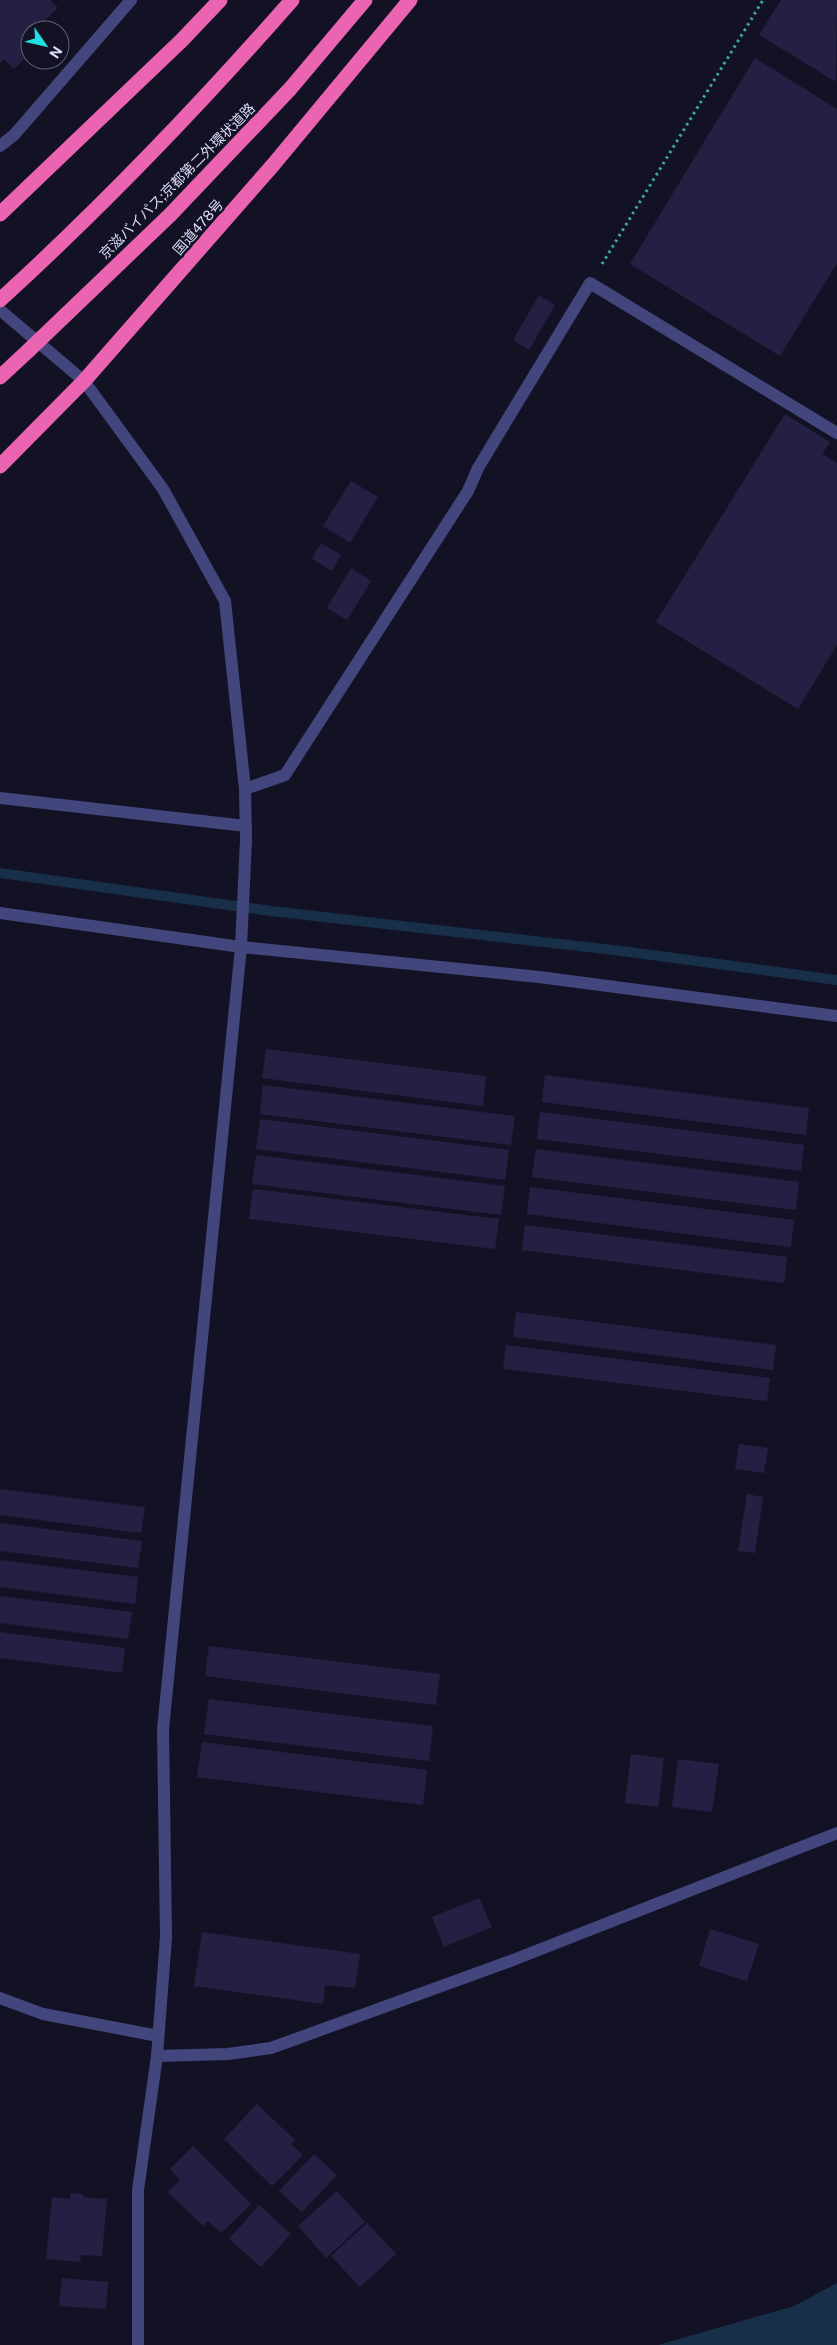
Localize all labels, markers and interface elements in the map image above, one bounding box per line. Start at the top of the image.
north arrow [20,20,70,70]
text: N [46,43,65,61]
street label: 京滋バイパス;京都第二外環状道路 [96,100,258,262]
street label: 国道478号 [170,196,226,258]

